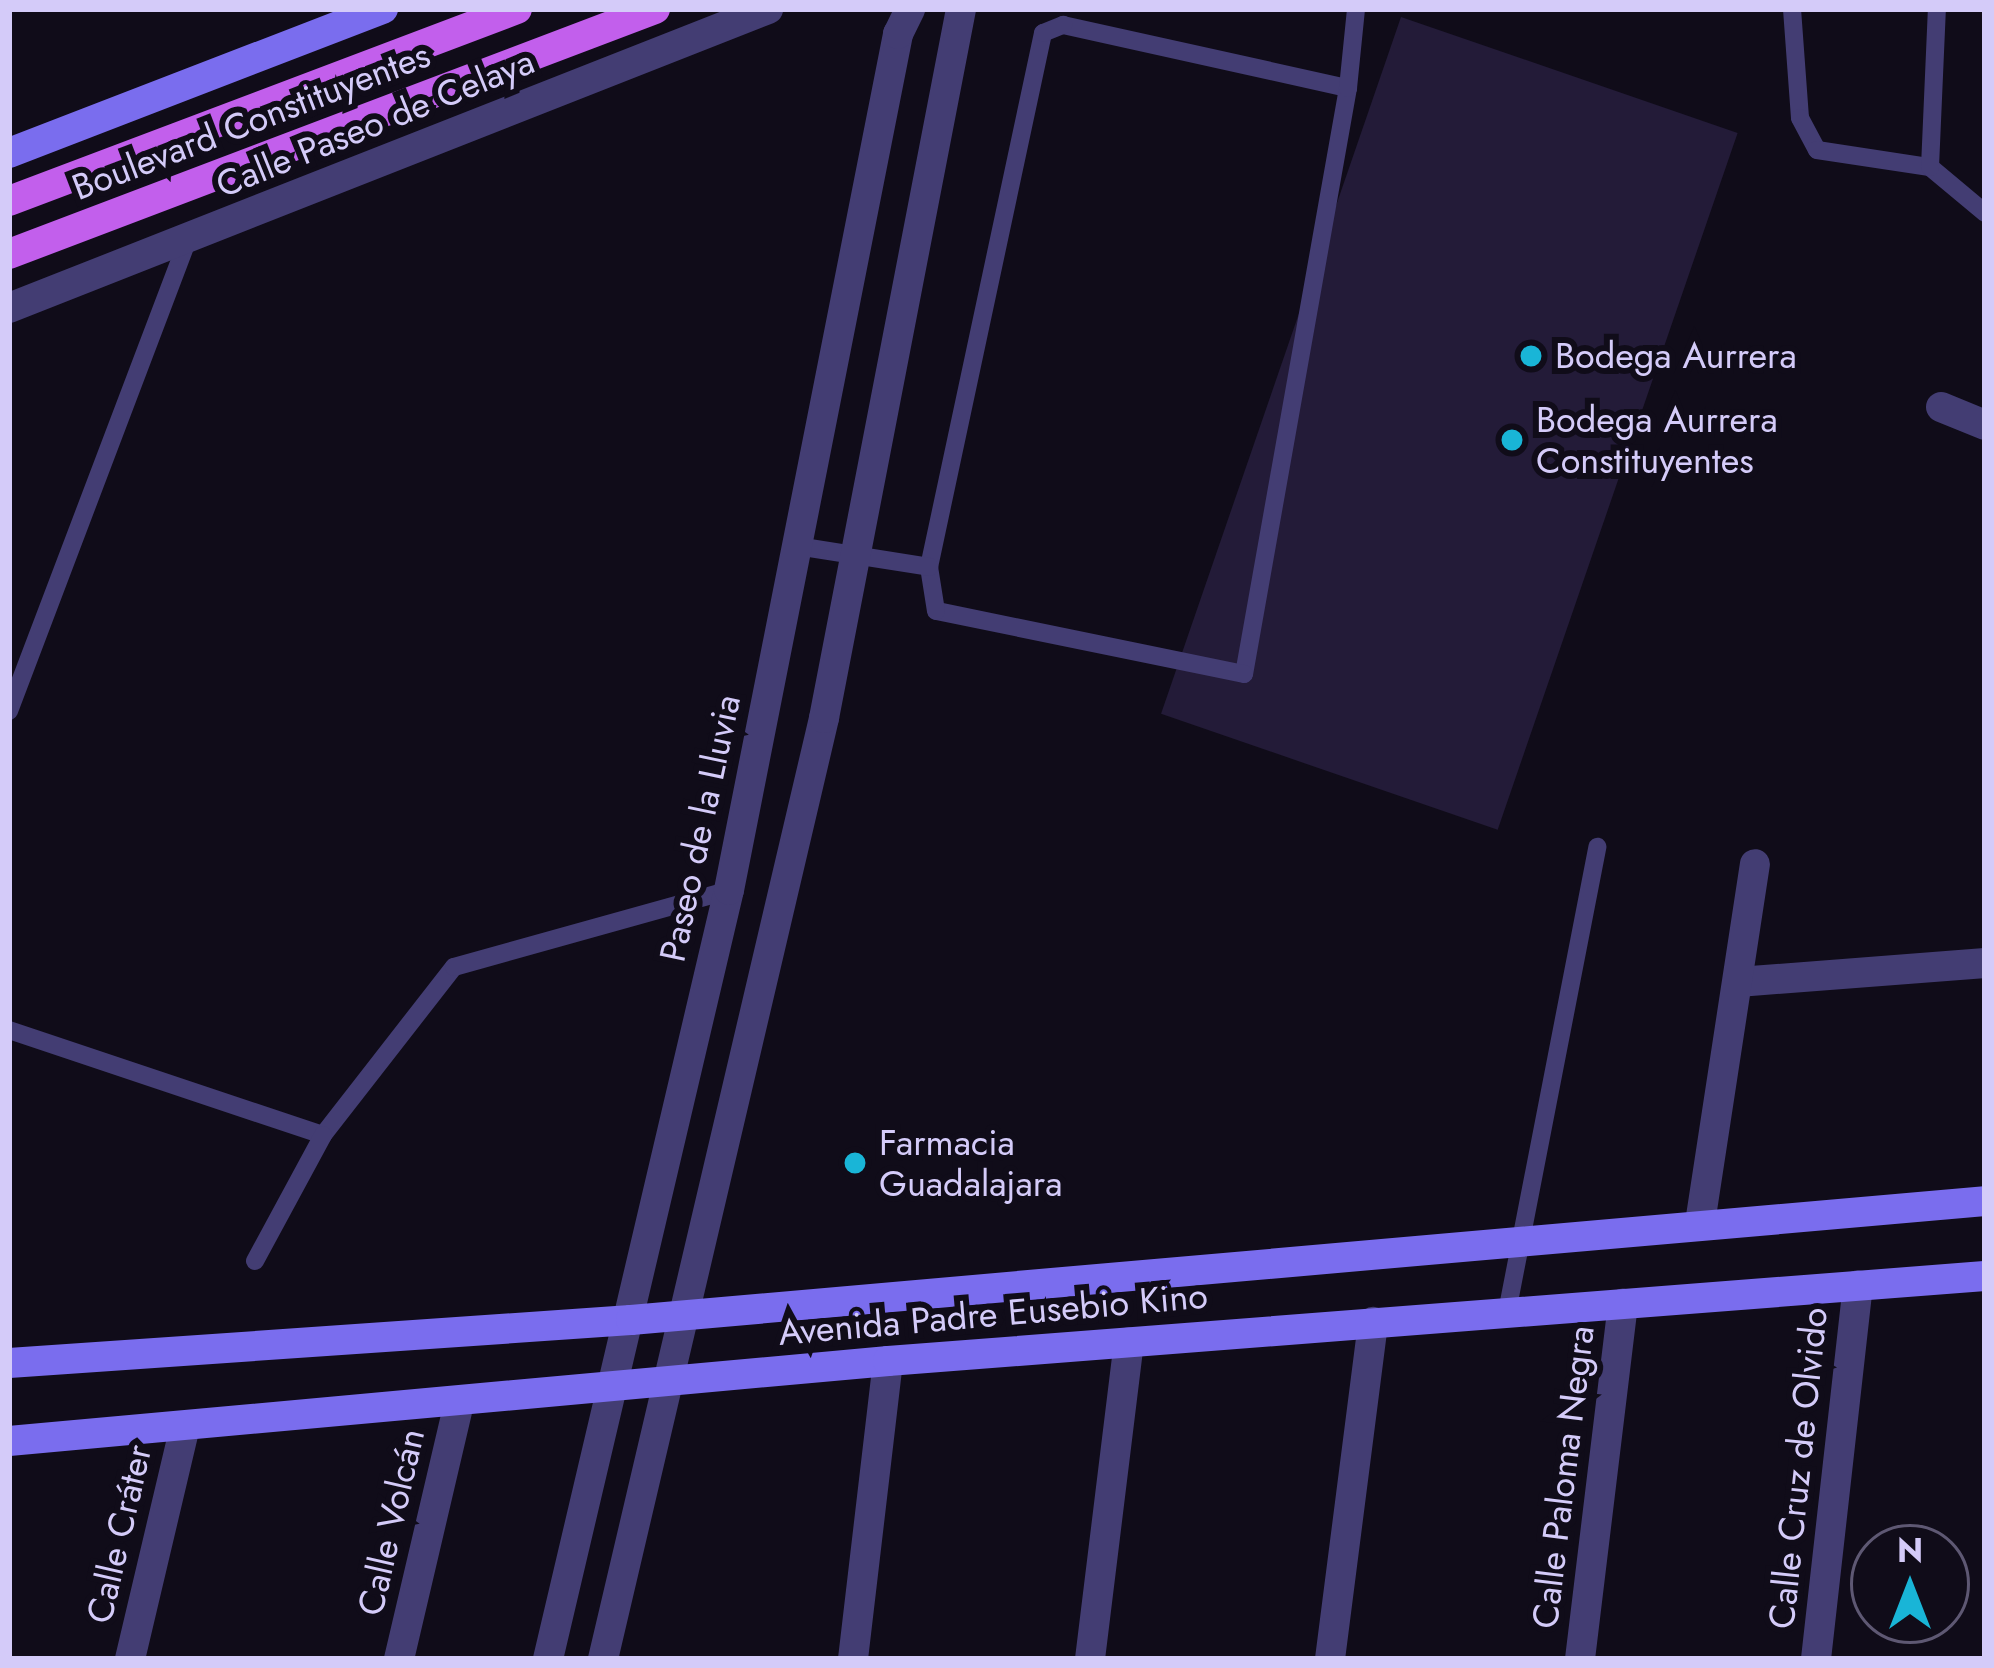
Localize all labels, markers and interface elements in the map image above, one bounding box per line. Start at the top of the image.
street label: Boulevard Constituyentes [66,33,436,209]
street label: Calle Paseo de Celaya [210,39,540,207]
place label: Bodega Aurrera [1555,334,1797,378]
marker: Bodega Aurrera [1518,343,1544,369]
place label: Bodega Aurrera Constituyentes [1536,397,1778,482]
marker: Bodega Aurrera Constituyentes [1499,427,1525,453]
street label: Paseo de la Lluvia [651,691,749,965]
place label: Farmacia Guadalajara [879,1120,1063,1205]
marker: Farmacia Guadalajara [842,1150,868,1176]
street label: Avenida Padre Eusebio Kino [777,1274,1209,1354]
street label: Calle Cruz de Olvido [1760,1305,1836,1631]
street label: Calle Paloma Negra [1523,1323,1603,1631]
street label: Calle Volcán [349,1424,433,1620]
street label: Calle Cráter [77,1441,161,1627]
north arrow [1850,1524,1970,1644]
text: N [1897,1527,1923,1574]

